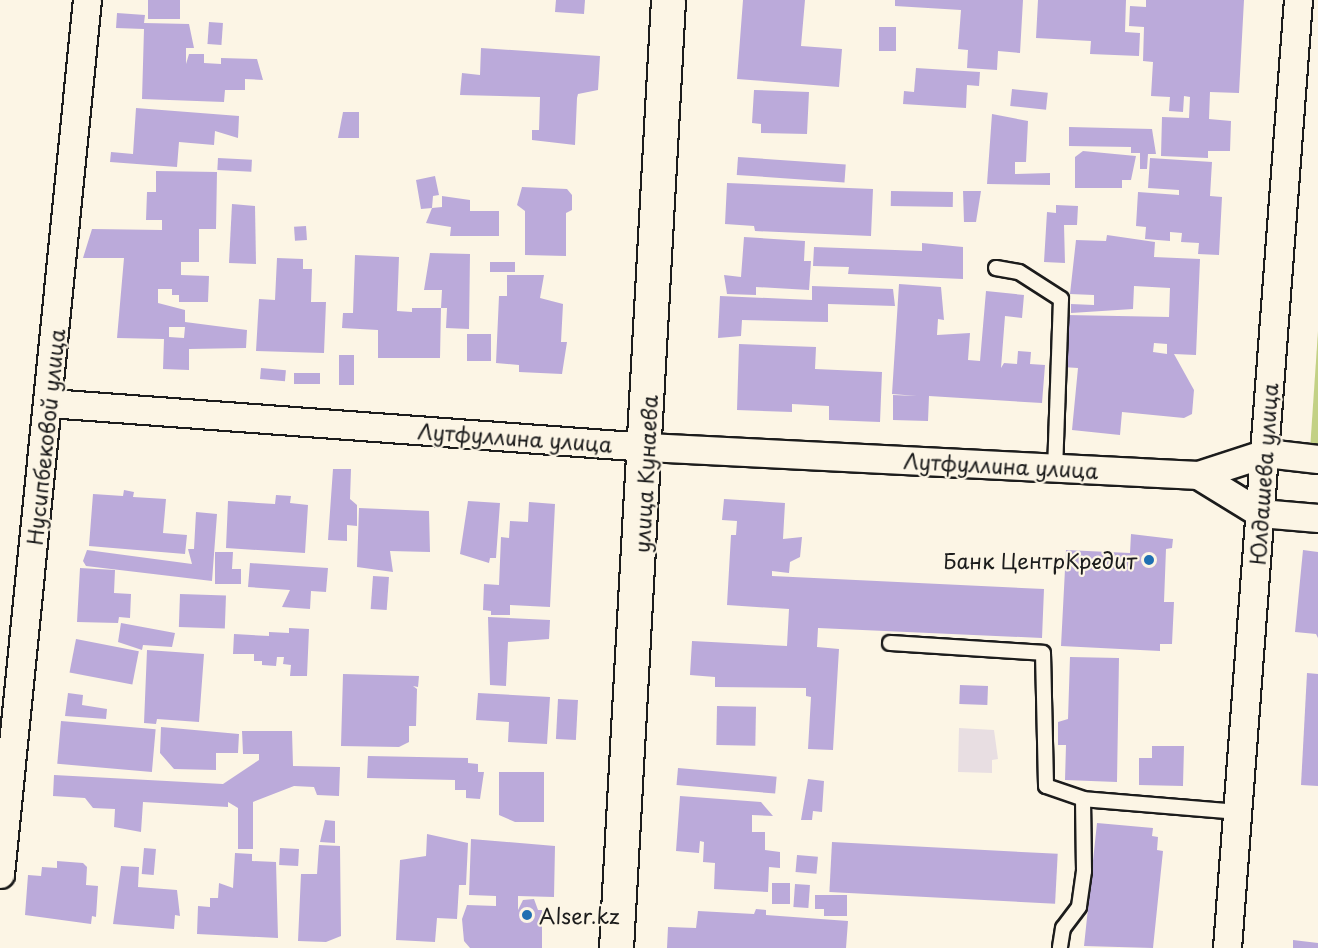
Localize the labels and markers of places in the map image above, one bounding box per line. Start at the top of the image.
place label: Банк ЦентрКредит [943,547,1137,573]
marker: Банк ЦентрКредит [1142,553,1156,567]
place label: Alser.kz [539,902,620,928]
marker: Alser.kz [520,908,534,922]

